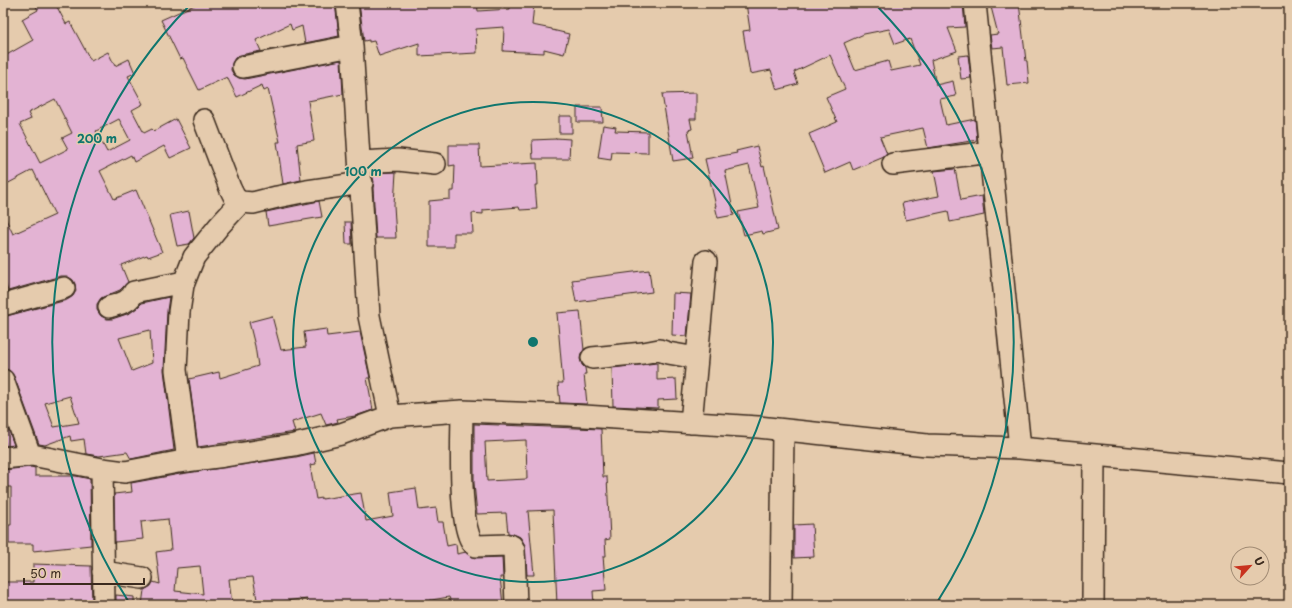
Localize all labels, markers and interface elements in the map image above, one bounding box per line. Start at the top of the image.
text: 200 m [77,129,117,147]
text: 100 m [344,162,382,180]
centre of rings [526,335,540,349]
north arrow [1230,546,1270,586]
text: U [1250,554,1269,569]
scale bar [24,560,144,586]
text: 50 m [30,564,61,582]

